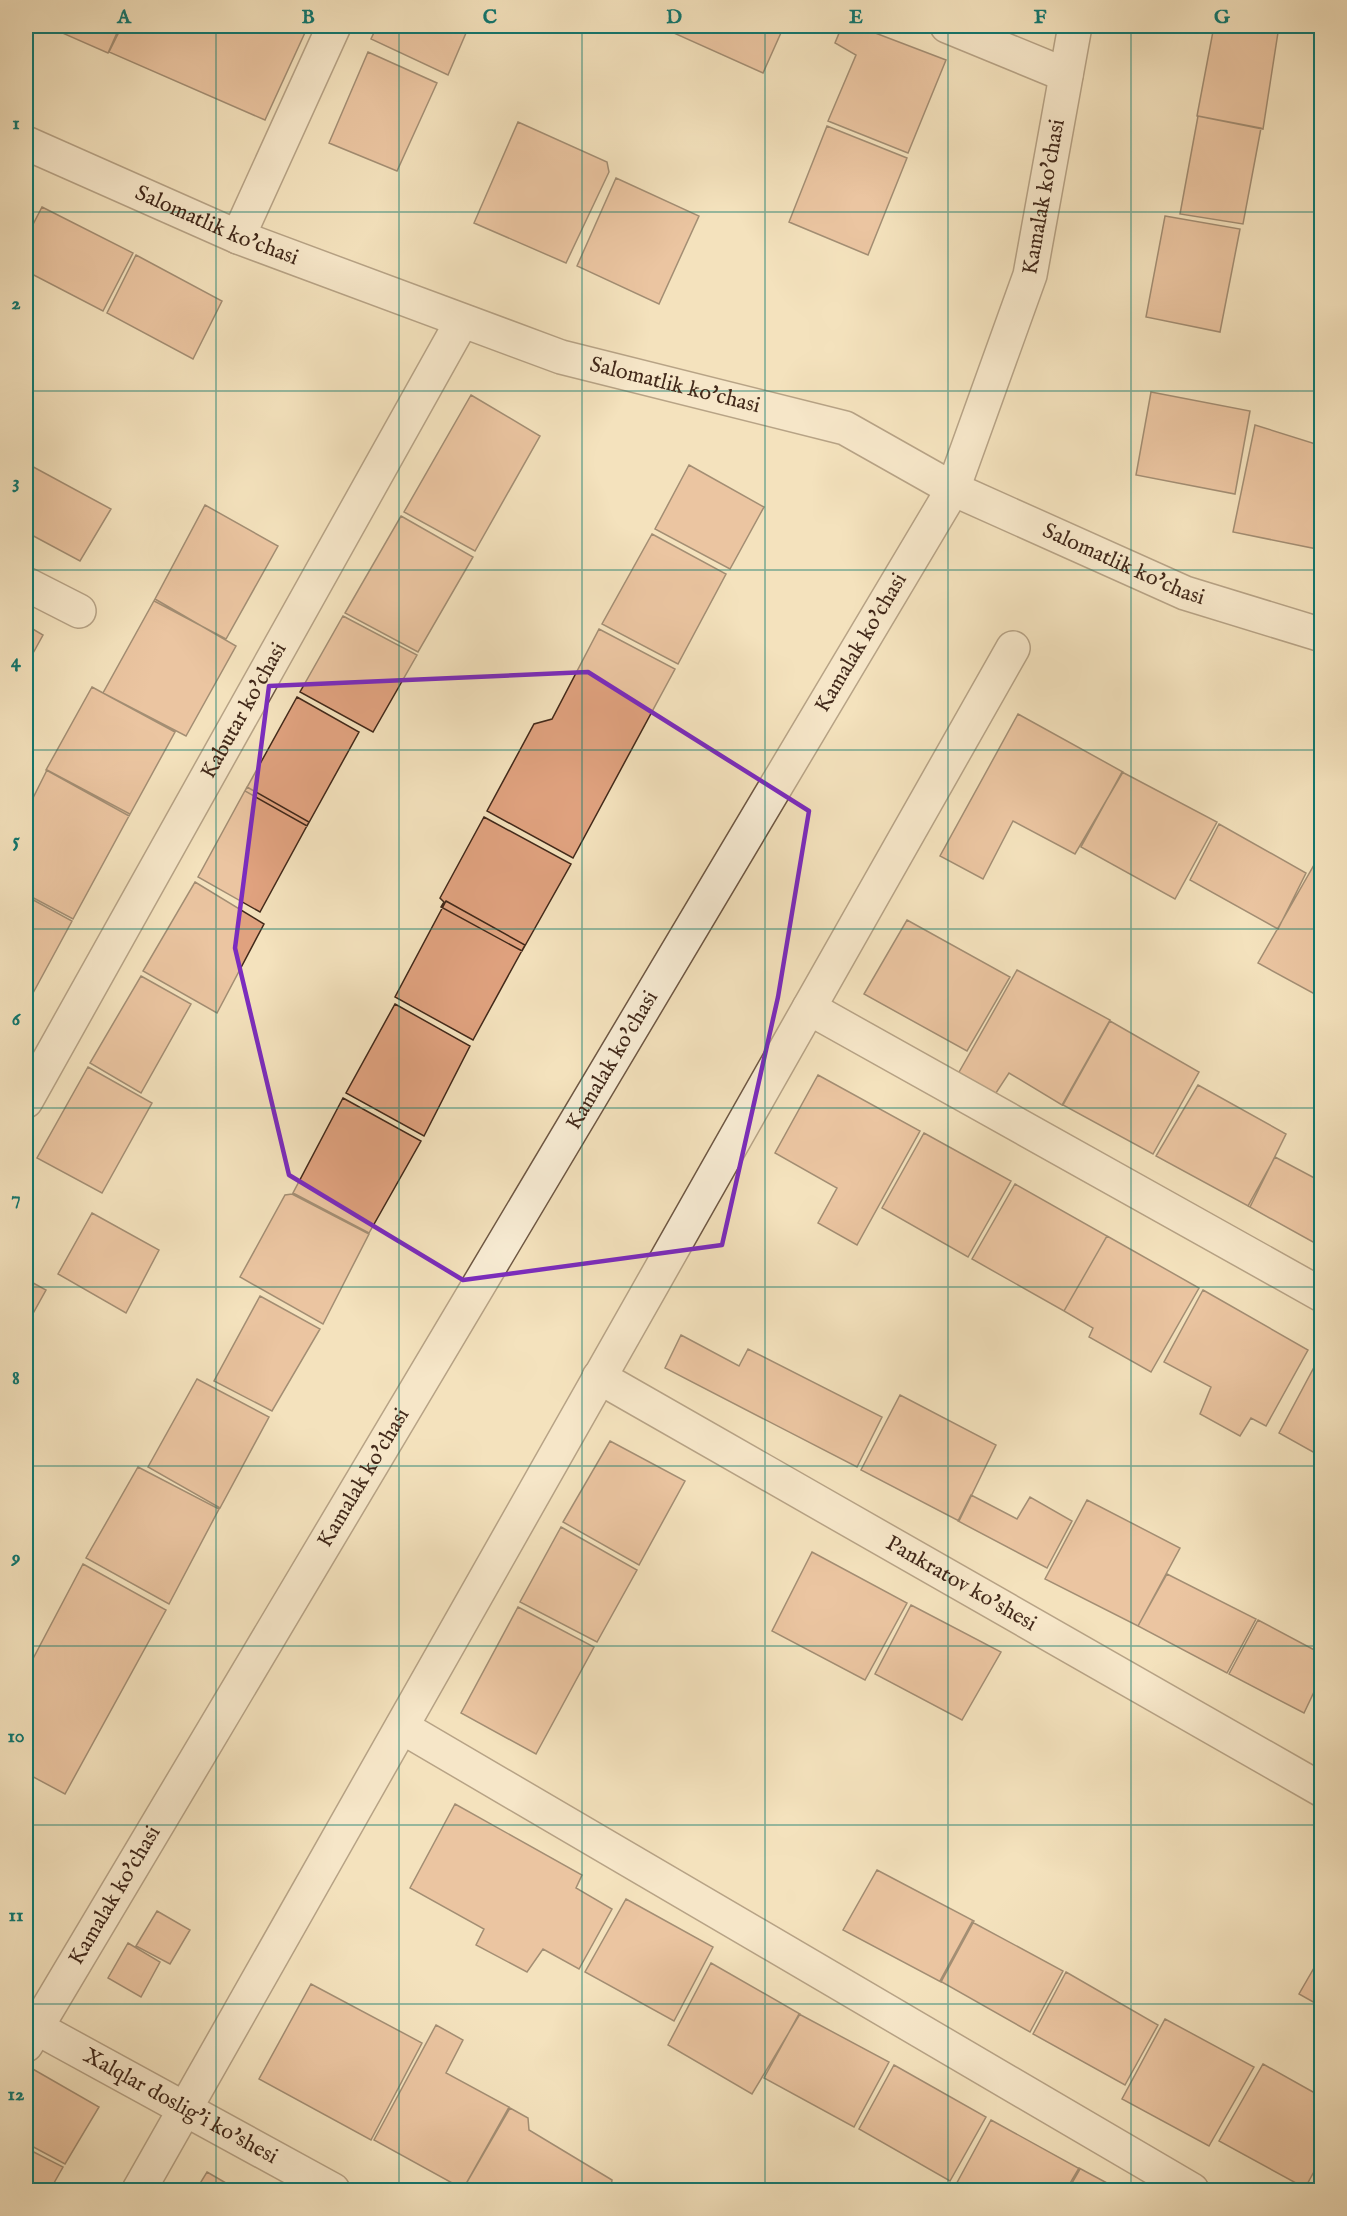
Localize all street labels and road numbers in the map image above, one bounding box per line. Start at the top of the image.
street label: Kamalak ko'chasi [1016,117,1072,277]
street label: Salomatlik ko'chasi [131,179,302,272]
street label: Salomatlik ko'chasi [587,351,763,420]
street label: Salomatlik ko'chasi [1038,517,1208,612]
street label: Kamalak ko'chasi [809,568,914,718]
street label: Kabutar ko'chasi [195,638,293,784]
street label: Kamalak ko'chasi [560,986,665,1135]
street label: Kamalak ko'chasi [311,1403,416,1553]
street label: Pankratov ko'shesi [881,1530,1042,1638]
street label: Kamalak ko'chasi [63,1821,167,1970]
street label: Xalqlar doslig'i ko'shesi [78,2042,283,2171]

